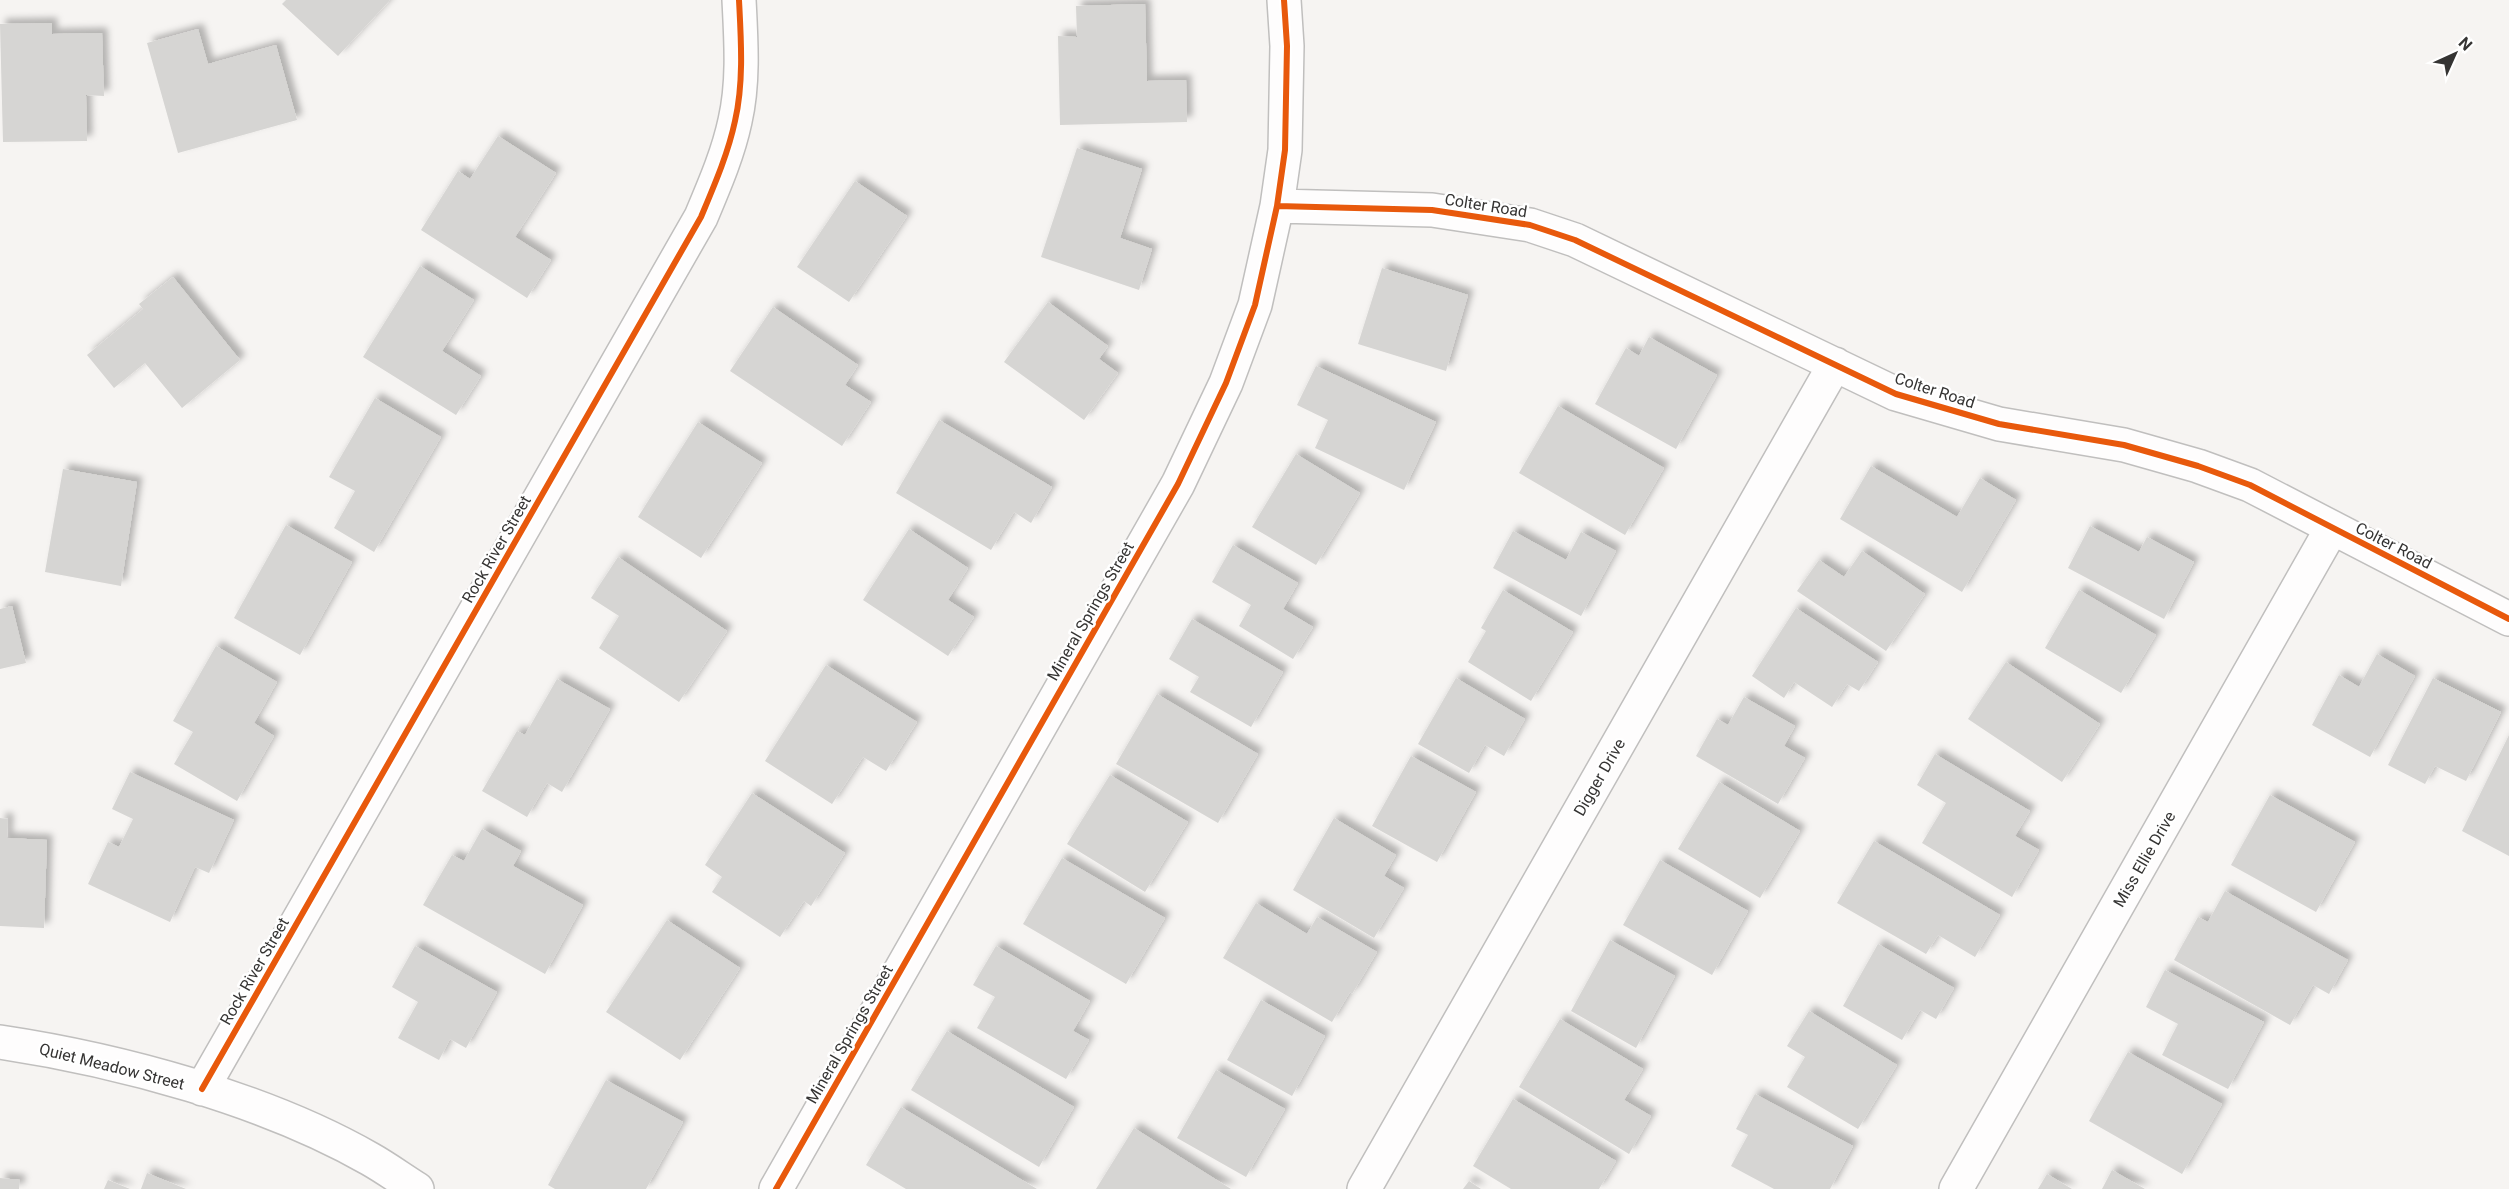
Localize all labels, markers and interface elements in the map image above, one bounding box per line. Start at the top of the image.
north arrow [2425,24,2485,84]
text: N [2455,33,2476,54]
street label: Colter Road [1443,190,1529,221]
street label: Colter Road [1892,369,1977,412]
street label: Rock River Street [458,492,535,606]
street label: Colter Road [2352,518,2435,573]
street label: Mineral Springs Street [1043,539,1138,684]
street label: Digger Drive [1570,735,1629,819]
street label: Miss Ellie Drive [2109,808,2180,911]
street label: Rock River Street [216,914,293,1028]
street label: Mineral Springs Street [802,962,897,1107]
street label: Quiet Meadow Street [37,1039,186,1094]

